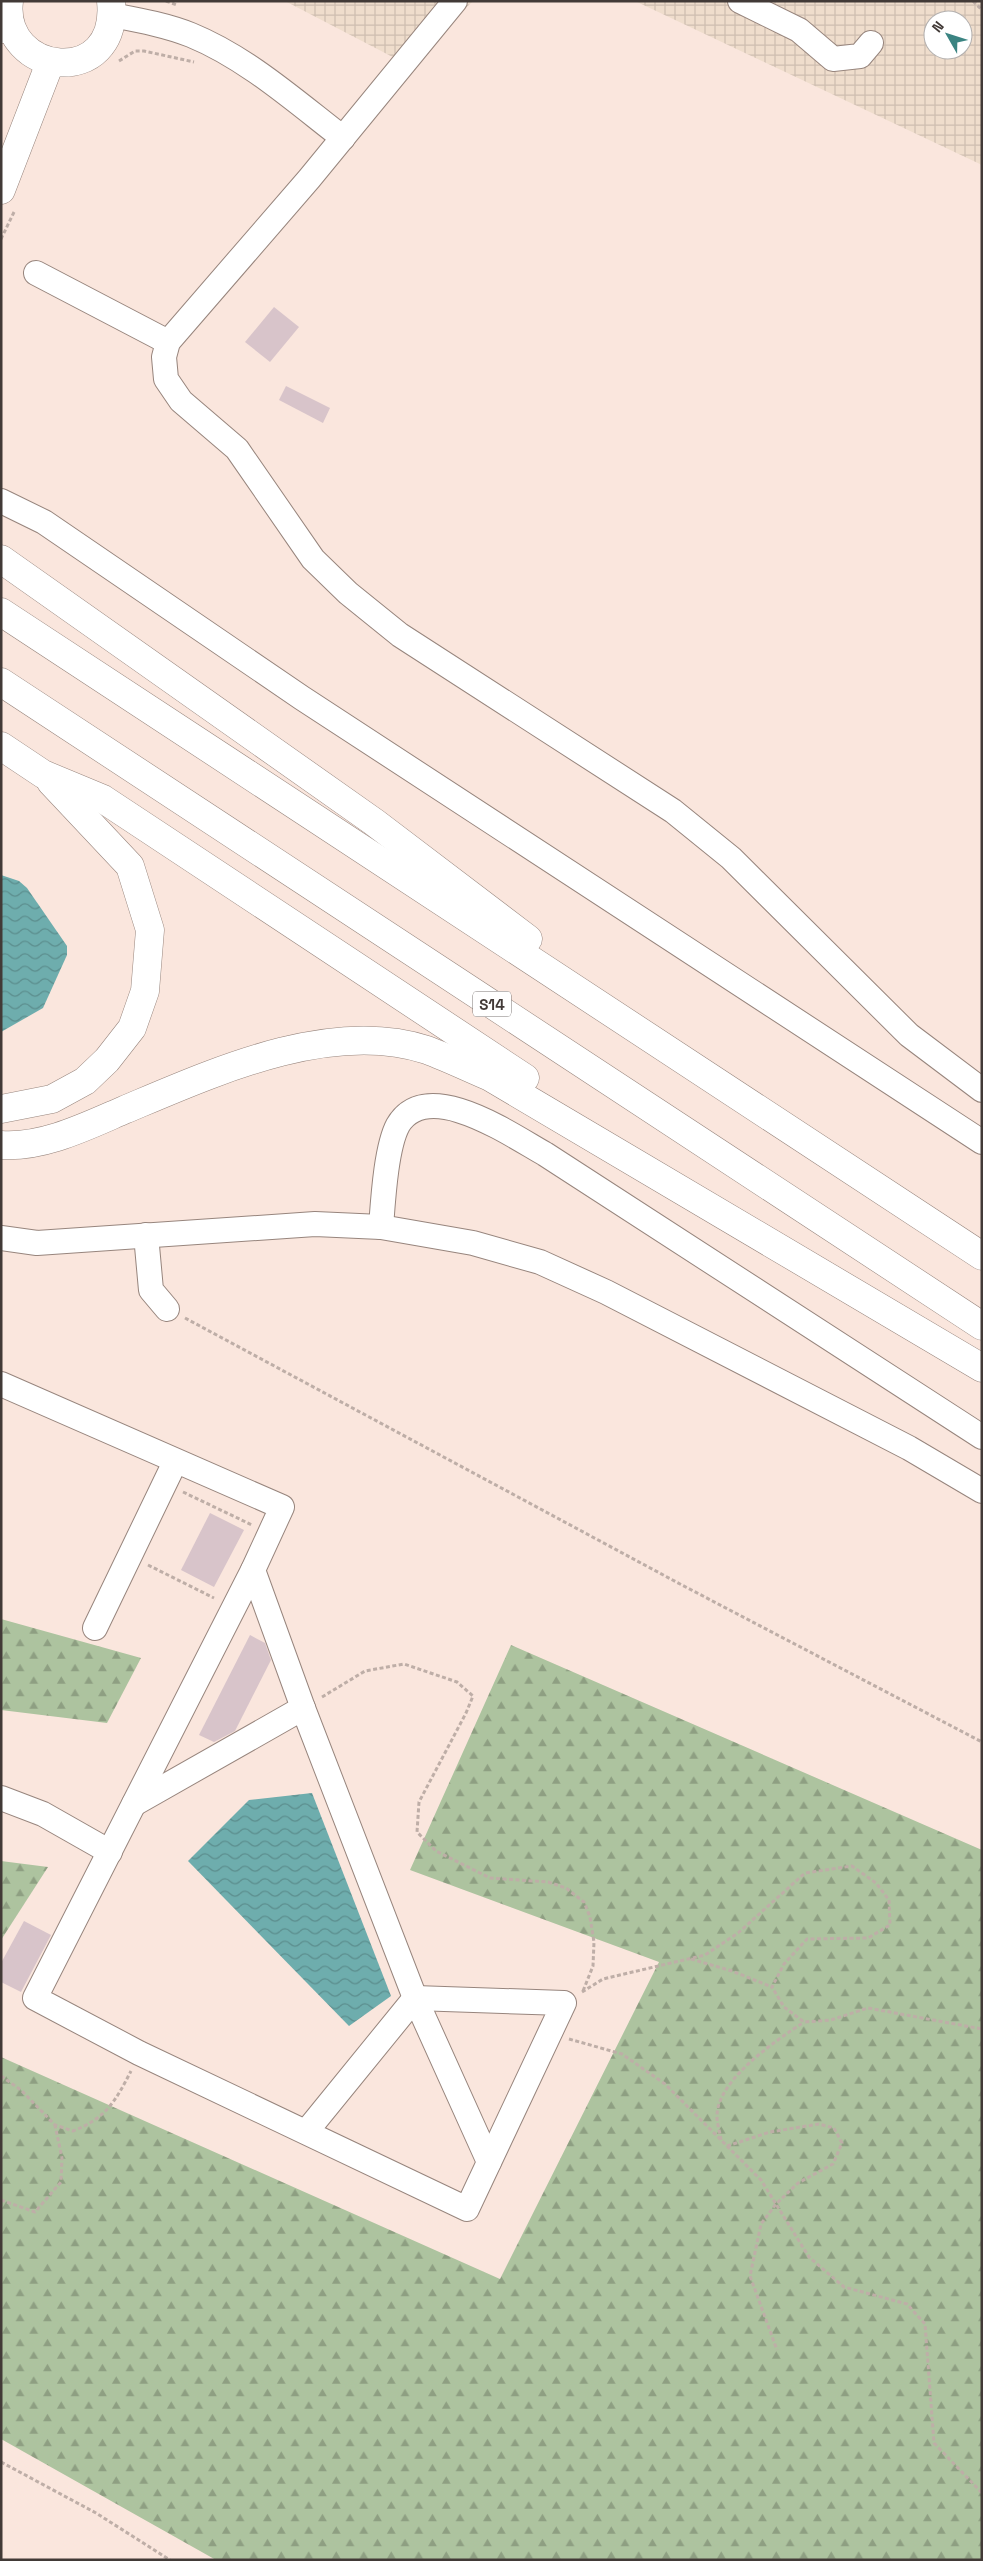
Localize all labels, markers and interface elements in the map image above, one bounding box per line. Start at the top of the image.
north arrow [923,10,973,60]
text: N [928,18,948,36]
road number: S14 [473,992,511,1016]

